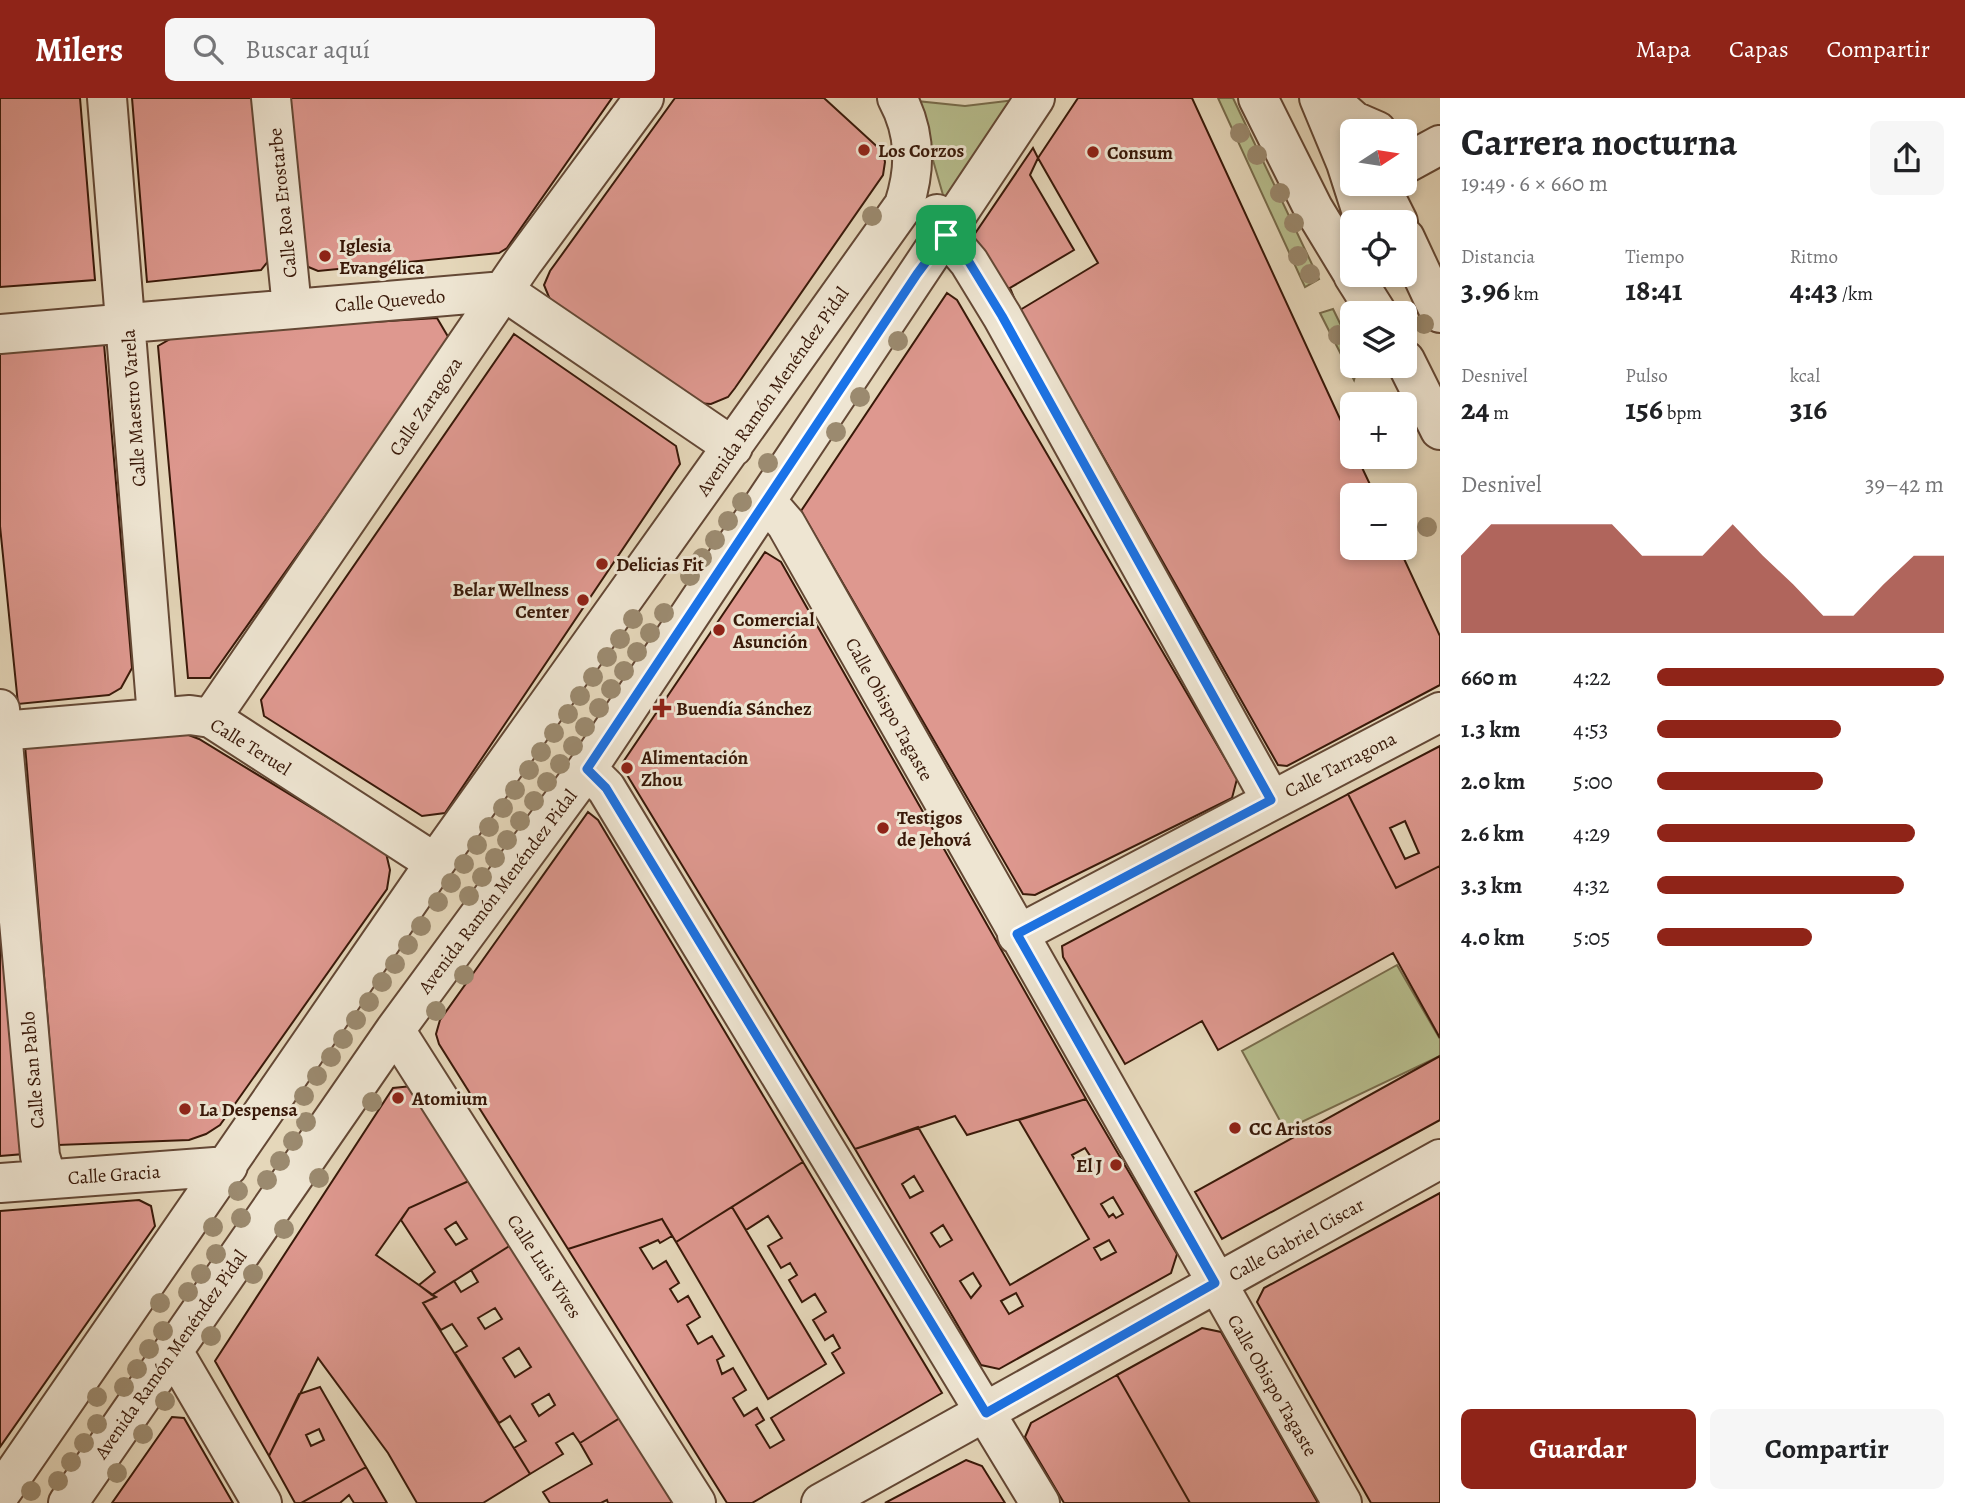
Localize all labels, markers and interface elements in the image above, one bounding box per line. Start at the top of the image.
search box [165,18,655,81]
text: Milers [35,27,123,72]
icon: search [189,30,227,68]
text: Buscar aquí [245,32,370,67]
text: Mapa [1636,33,1691,65]
text: Capas [1729,33,1789,65]
text: Compartir [1827,33,1930,65]
text: Carrera nocturna [1461,116,1737,168]
north arrow [1340,119,1418,196]
map controls [1340,119,1417,560]
button: share [1870,121,1944,195]
street label: Calle Roa Erostarbe [262,127,304,279]
place label: Los Corzos [878,138,964,164]
place label: Consum [1107,140,1173,166]
marker: Los Corzos [856,142,872,158]
marker: Consum [1085,144,1101,160]
text: 19:49 · 6 × 660 m [1461,168,1608,199]
pin [916,205,976,265]
button: locate [1340,210,1417,287]
icon: arrive [927,216,965,254]
place label: Iglesia Evangélica [339,233,425,281]
text: Distancia [1461,244,1535,270]
text: Tiempo [1625,244,1684,270]
text: Ritmo [1790,244,1838,270]
marker: Iglesia Evangélica [317,248,333,264]
text: 3.96 [1461,270,1510,310]
text: 18:41 [1625,270,1682,310]
text: 4:43 [1790,270,1838,310]
text: km [1510,281,1539,307]
text: /km [1838,281,1873,307]
street label: Avenida Ramón Menéndez Pidal [690,282,855,502]
street label: Calle Quevedo [334,283,446,319]
button: layers [1340,301,1417,378]
street label: Calle Maestro Varela [116,328,152,488]
street label: Calle Zaragoza [383,352,469,461]
text: Desnivel [1461,363,1528,389]
text: Pulso [1625,363,1668,389]
text: kcal [1790,363,1820,389]
text: 24 [1461,389,1490,429]
text: 156 [1625,389,1663,429]
text: 316 [1790,389,1827,429]
button: + [1340,392,1417,469]
text: m [1490,400,1509,426]
text: bpm [1663,400,1702,426]
text: Desnivel [1461,469,1542,500]
text: 39–42 m [1865,469,1944,500]
button: − [1340,483,1417,560]
place label: Delicias Fit [616,552,705,578]
marker: Delicias Fit [594,556,610,572]
place label: Belar Wellness Center [453,577,569,625]
marker: Belar Wellness Center [575,592,591,608]
place label: Comercial Asunción [732,607,814,655]
marker: Comercial Asunción [711,622,727,638]
street label: Calle Obispo Tagaste [839,633,939,786]
text: 660 m [1461,662,1517,693]
text: 4:22 [1573,662,1611,693]
place label: Buendía Sánchez [676,696,812,722]
marker: Buendía Sánchez [654,700,670,716]
street label: Calle Teruel [205,712,296,782]
text: 1.3 km [1461,714,1521,745]
text: 4:53 [1573,714,1608,745]
street label: Calle Tarragona [1280,726,1401,804]
place label: Alimentación Zhou [640,745,748,793]
marker: Alimentación Zhou [619,760,635,776]
text: 2.0 km [1461,766,1525,797]
text: 5:00 [1573,766,1613,797]
street label: Avenida Ramón Menéndez Pidal [412,784,584,1000]
place label: Testigos de Jehová [897,805,972,853]
text: 2.6 km [1461,818,1524,849]
text: 4:29 [1573,818,1610,849]
marker: Testigos de Jehová [875,820,891,836]
text: 3.3 km [1461,870,1522,901]
text: 4:32 [1573,870,1609,901]
text: 4.0 km [1461,922,1525,953]
text: 5:05 [1573,922,1611,953]
street label: Calle San Pablo [15,1010,51,1130]
place label: Atomium [411,1086,488,1112]
marker: Atomium [390,1090,406,1106]
place label: La Despensa [199,1097,299,1123]
marker: La Despensa [177,1101,193,1117]
place label: CC Aristos [1249,1116,1332,1142]
marker: CC Aristos [1227,1120,1243,1136]
place label: El J [1076,1153,1102,1179]
marker: El J [1108,1157,1124,1173]
street label: Calle Gracia [67,1159,161,1191]
street label: Calle Gabriel Ciscar [1224,1192,1369,1288]
street label: Calle Luis Vives [501,1209,588,1324]
street label: Avenida Ramón Menéndez Pidal [88,1245,253,1465]
street label: Calle Obispo Tagaste [1221,1310,1323,1461]
button: Guardar [1461,1409,1696,1489]
button: Compartir [1710,1409,1944,1489]

